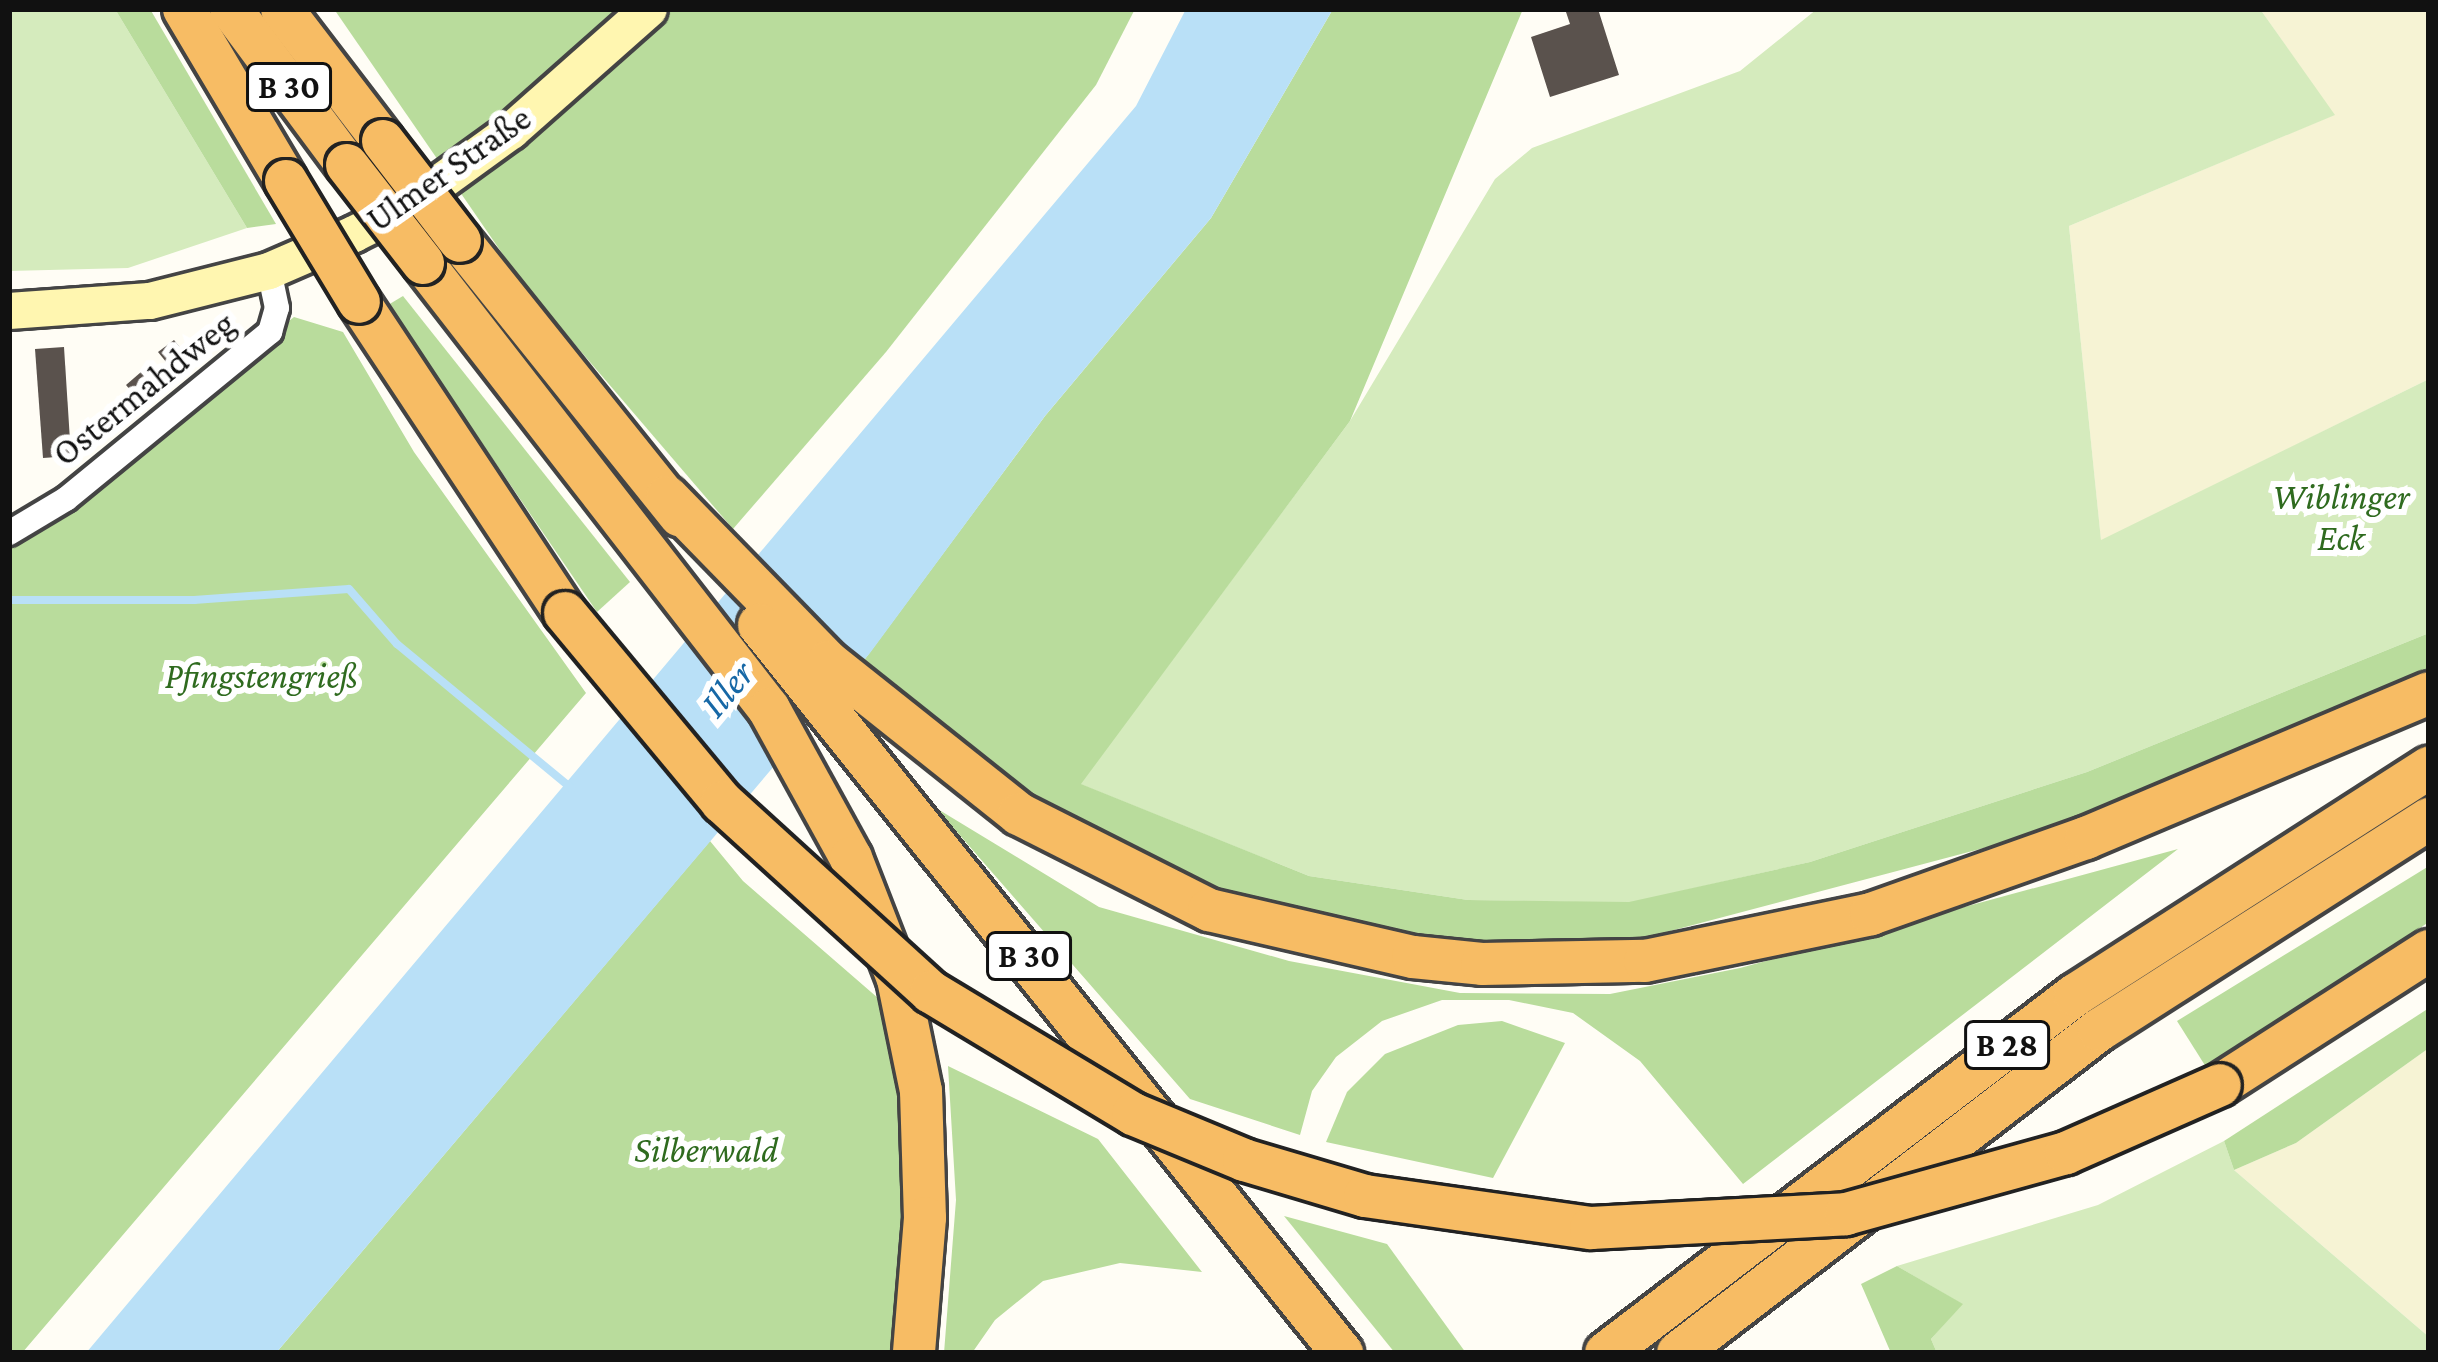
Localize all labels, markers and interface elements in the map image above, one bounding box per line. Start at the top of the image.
road number: B 30 [244,60,334,114]
street label: Ulmer Straße [359,97,539,241]
street label: Ostermahdweg [44,302,244,476]
park label: Wiblinger Eck [2272,475,2410,560]
water label: Iller [690,651,764,727]
park label: Pfingstengrieß [165,655,357,699]
road number: B 30 [984,929,1074,983]
road number: B 28 [1962,1018,2052,1072]
park label: Silberwald [634,1129,778,1173]

